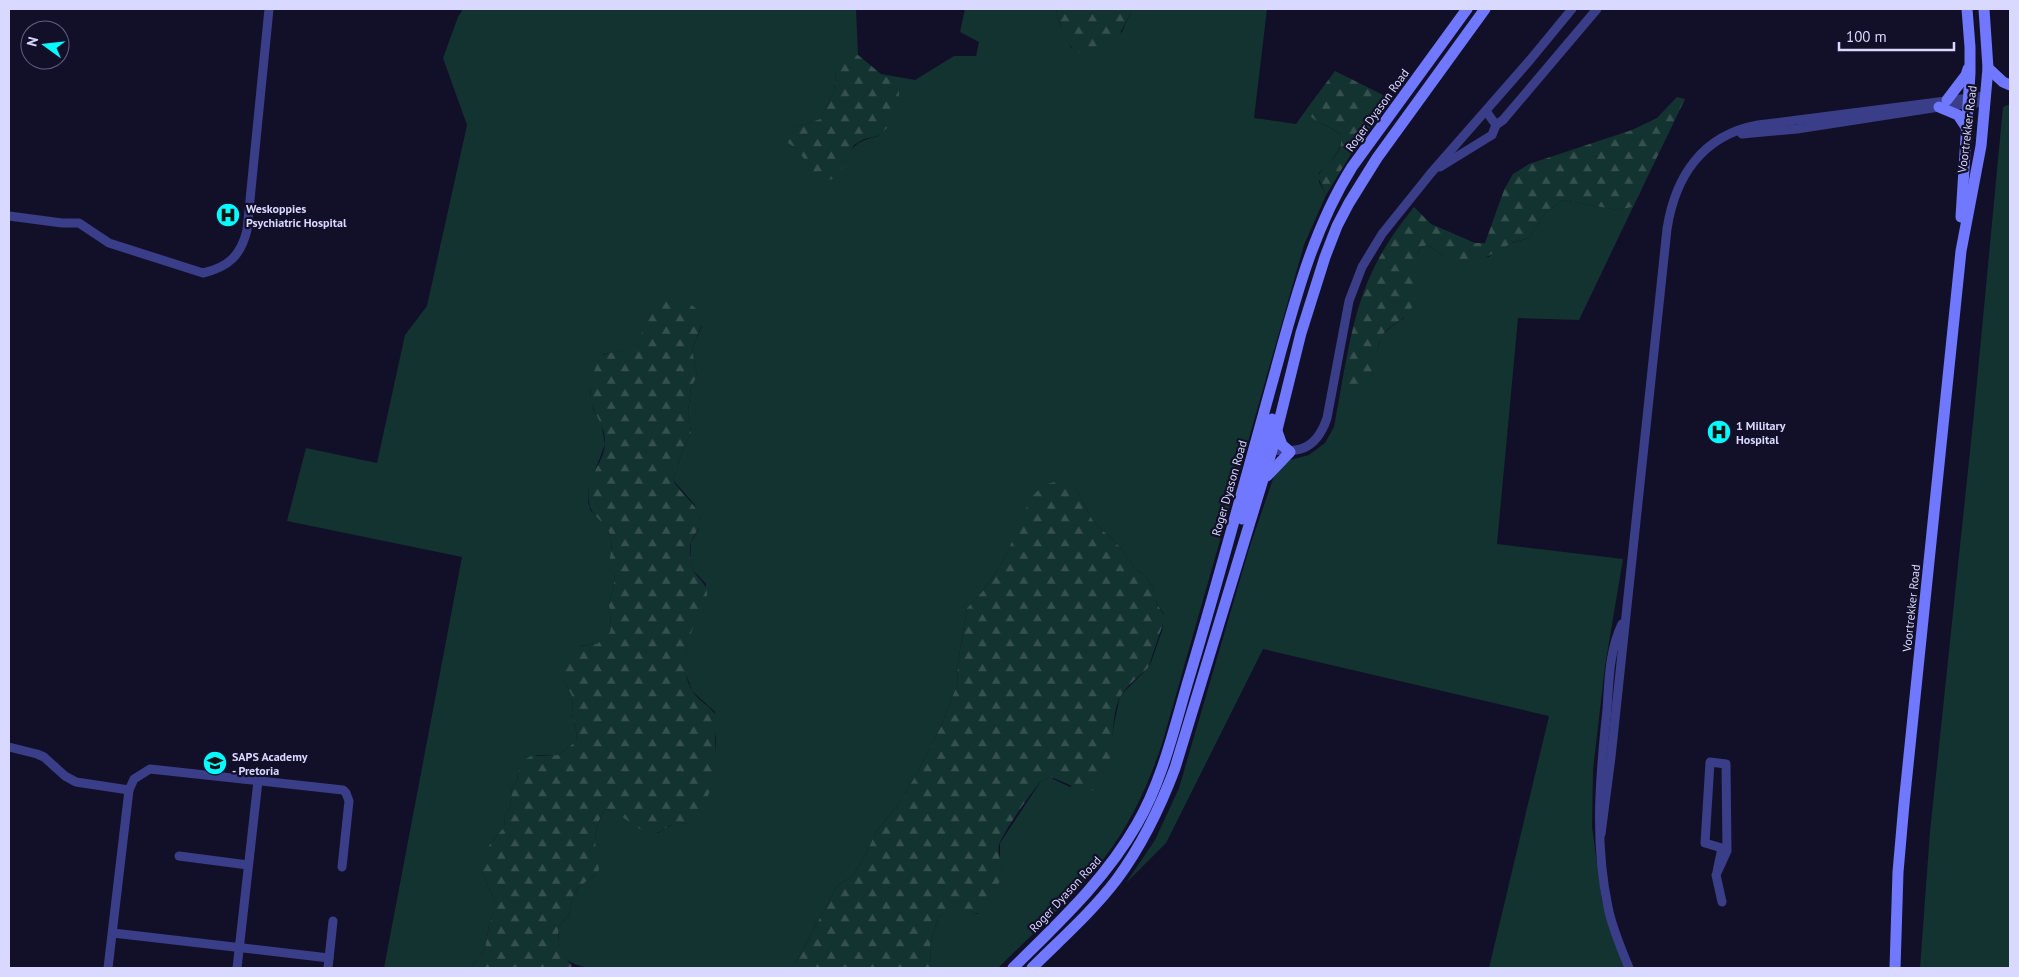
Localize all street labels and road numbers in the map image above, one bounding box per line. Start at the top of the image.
street label: Roger Dyason Road [1342,66,1412,154]
street label: Voortrekker Road [1954,85,1980,174]
street label: Roger Dyason Road [1208,439,1250,537]
street label: Voortrekker Road [1899,564,1923,653]
street label: Roger Dyason Road [1026,853,1104,935]

